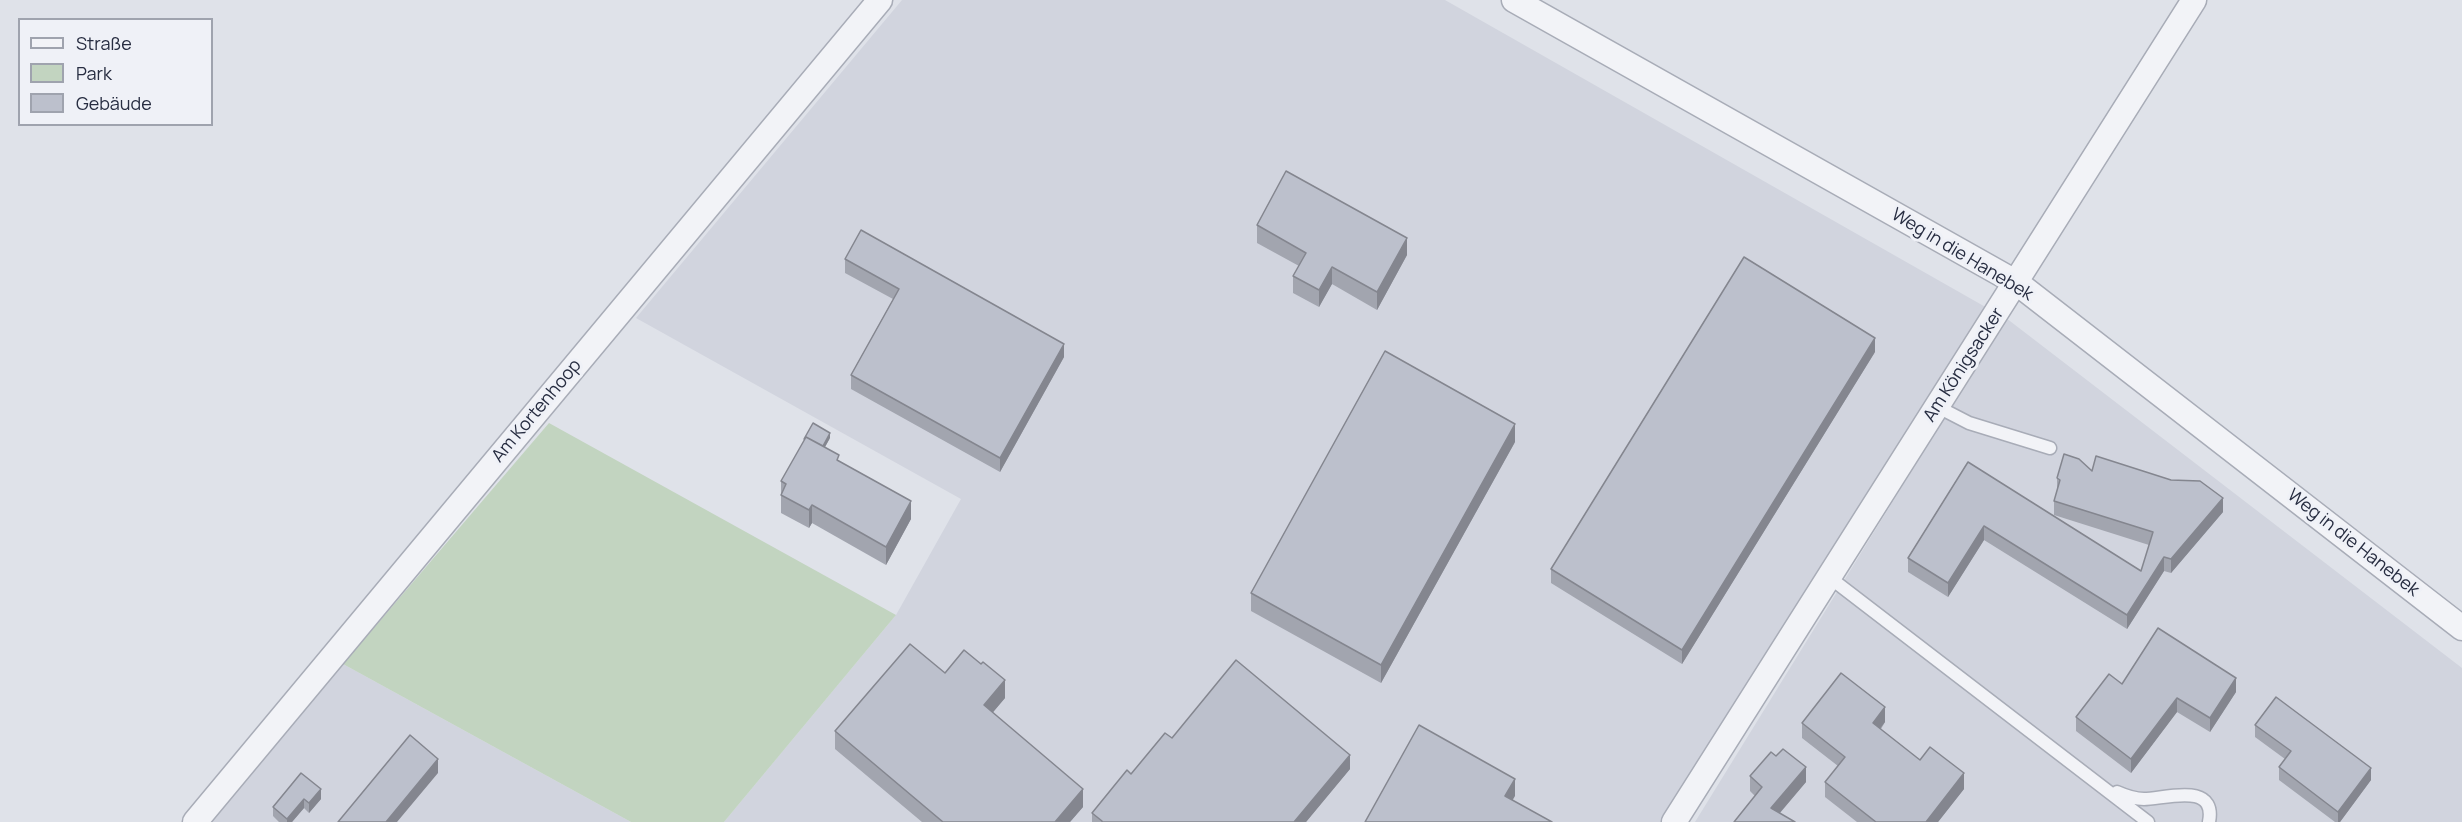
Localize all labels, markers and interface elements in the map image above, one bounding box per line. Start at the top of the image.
legend [18,18,213,126]
text: Straße [76,31,132,55]
text: Park [76,61,112,85]
text: Gebäude [76,91,152,115]
street label: Weg in die Hanebek [1887,204,2037,306]
street label: Am Königsacker [1919,304,2009,426]
street label: Am Kortenhoop [488,355,586,467]
street label: Weg in die Hanebek [2283,485,2423,601]

